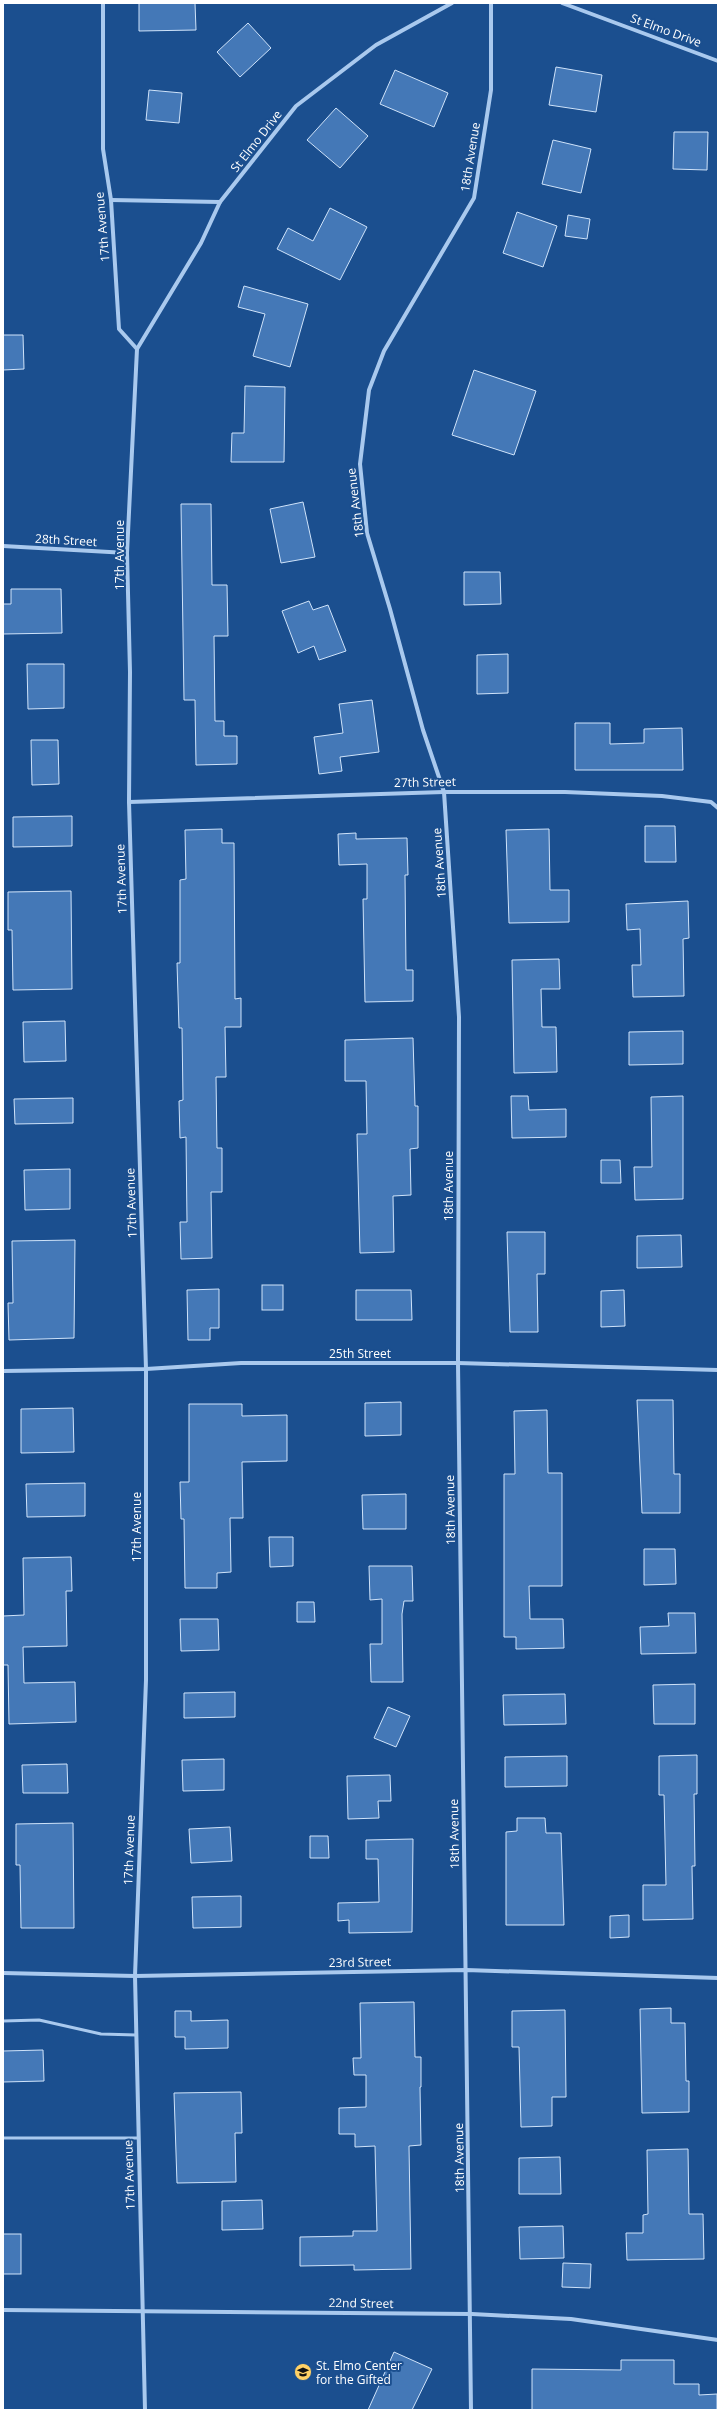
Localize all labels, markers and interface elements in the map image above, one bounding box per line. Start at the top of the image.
street label: St Elmo Drive [628,9,704,51]
street label: St Elmo Drive [226,106,286,176]
street label: 18th Avenue [456,121,484,193]
street label: 17th Avenue [90,191,114,263]
street label: 18th Avenue [342,467,368,539]
street label: 17th Avenue [111,520,128,590]
street label: 28th Street [35,530,97,550]
street label: 27th Street [394,773,456,791]
street label: 18th Avenue [428,827,450,899]
street label: 17th Avenue [111,843,131,914]
street label: 18th Avenue [440,1151,457,1221]
street label: 17th Avenue [121,1167,141,1238]
street label: 25th Street [329,1345,391,1362]
street label: 18th Avenue [441,1474,459,1545]
street label: 17th Avenue [128,1492,145,1562]
street label: 18th Avenue [445,1798,463,1869]
street label: 17th Avenue [119,1814,139,1885]
street label: 23rd Street [329,1953,391,1971]
street label: 18th Avenue [450,2122,468,2193]
street label: 17th Avenue [119,2139,139,2210]
street label: 22nd Street [328,2294,394,2312]
place label: St. Elmo Center for the Gifted [316,2357,402,2388]
school or university icon: St. Elmo Center for the Gifted [293,2362,313,2382]

